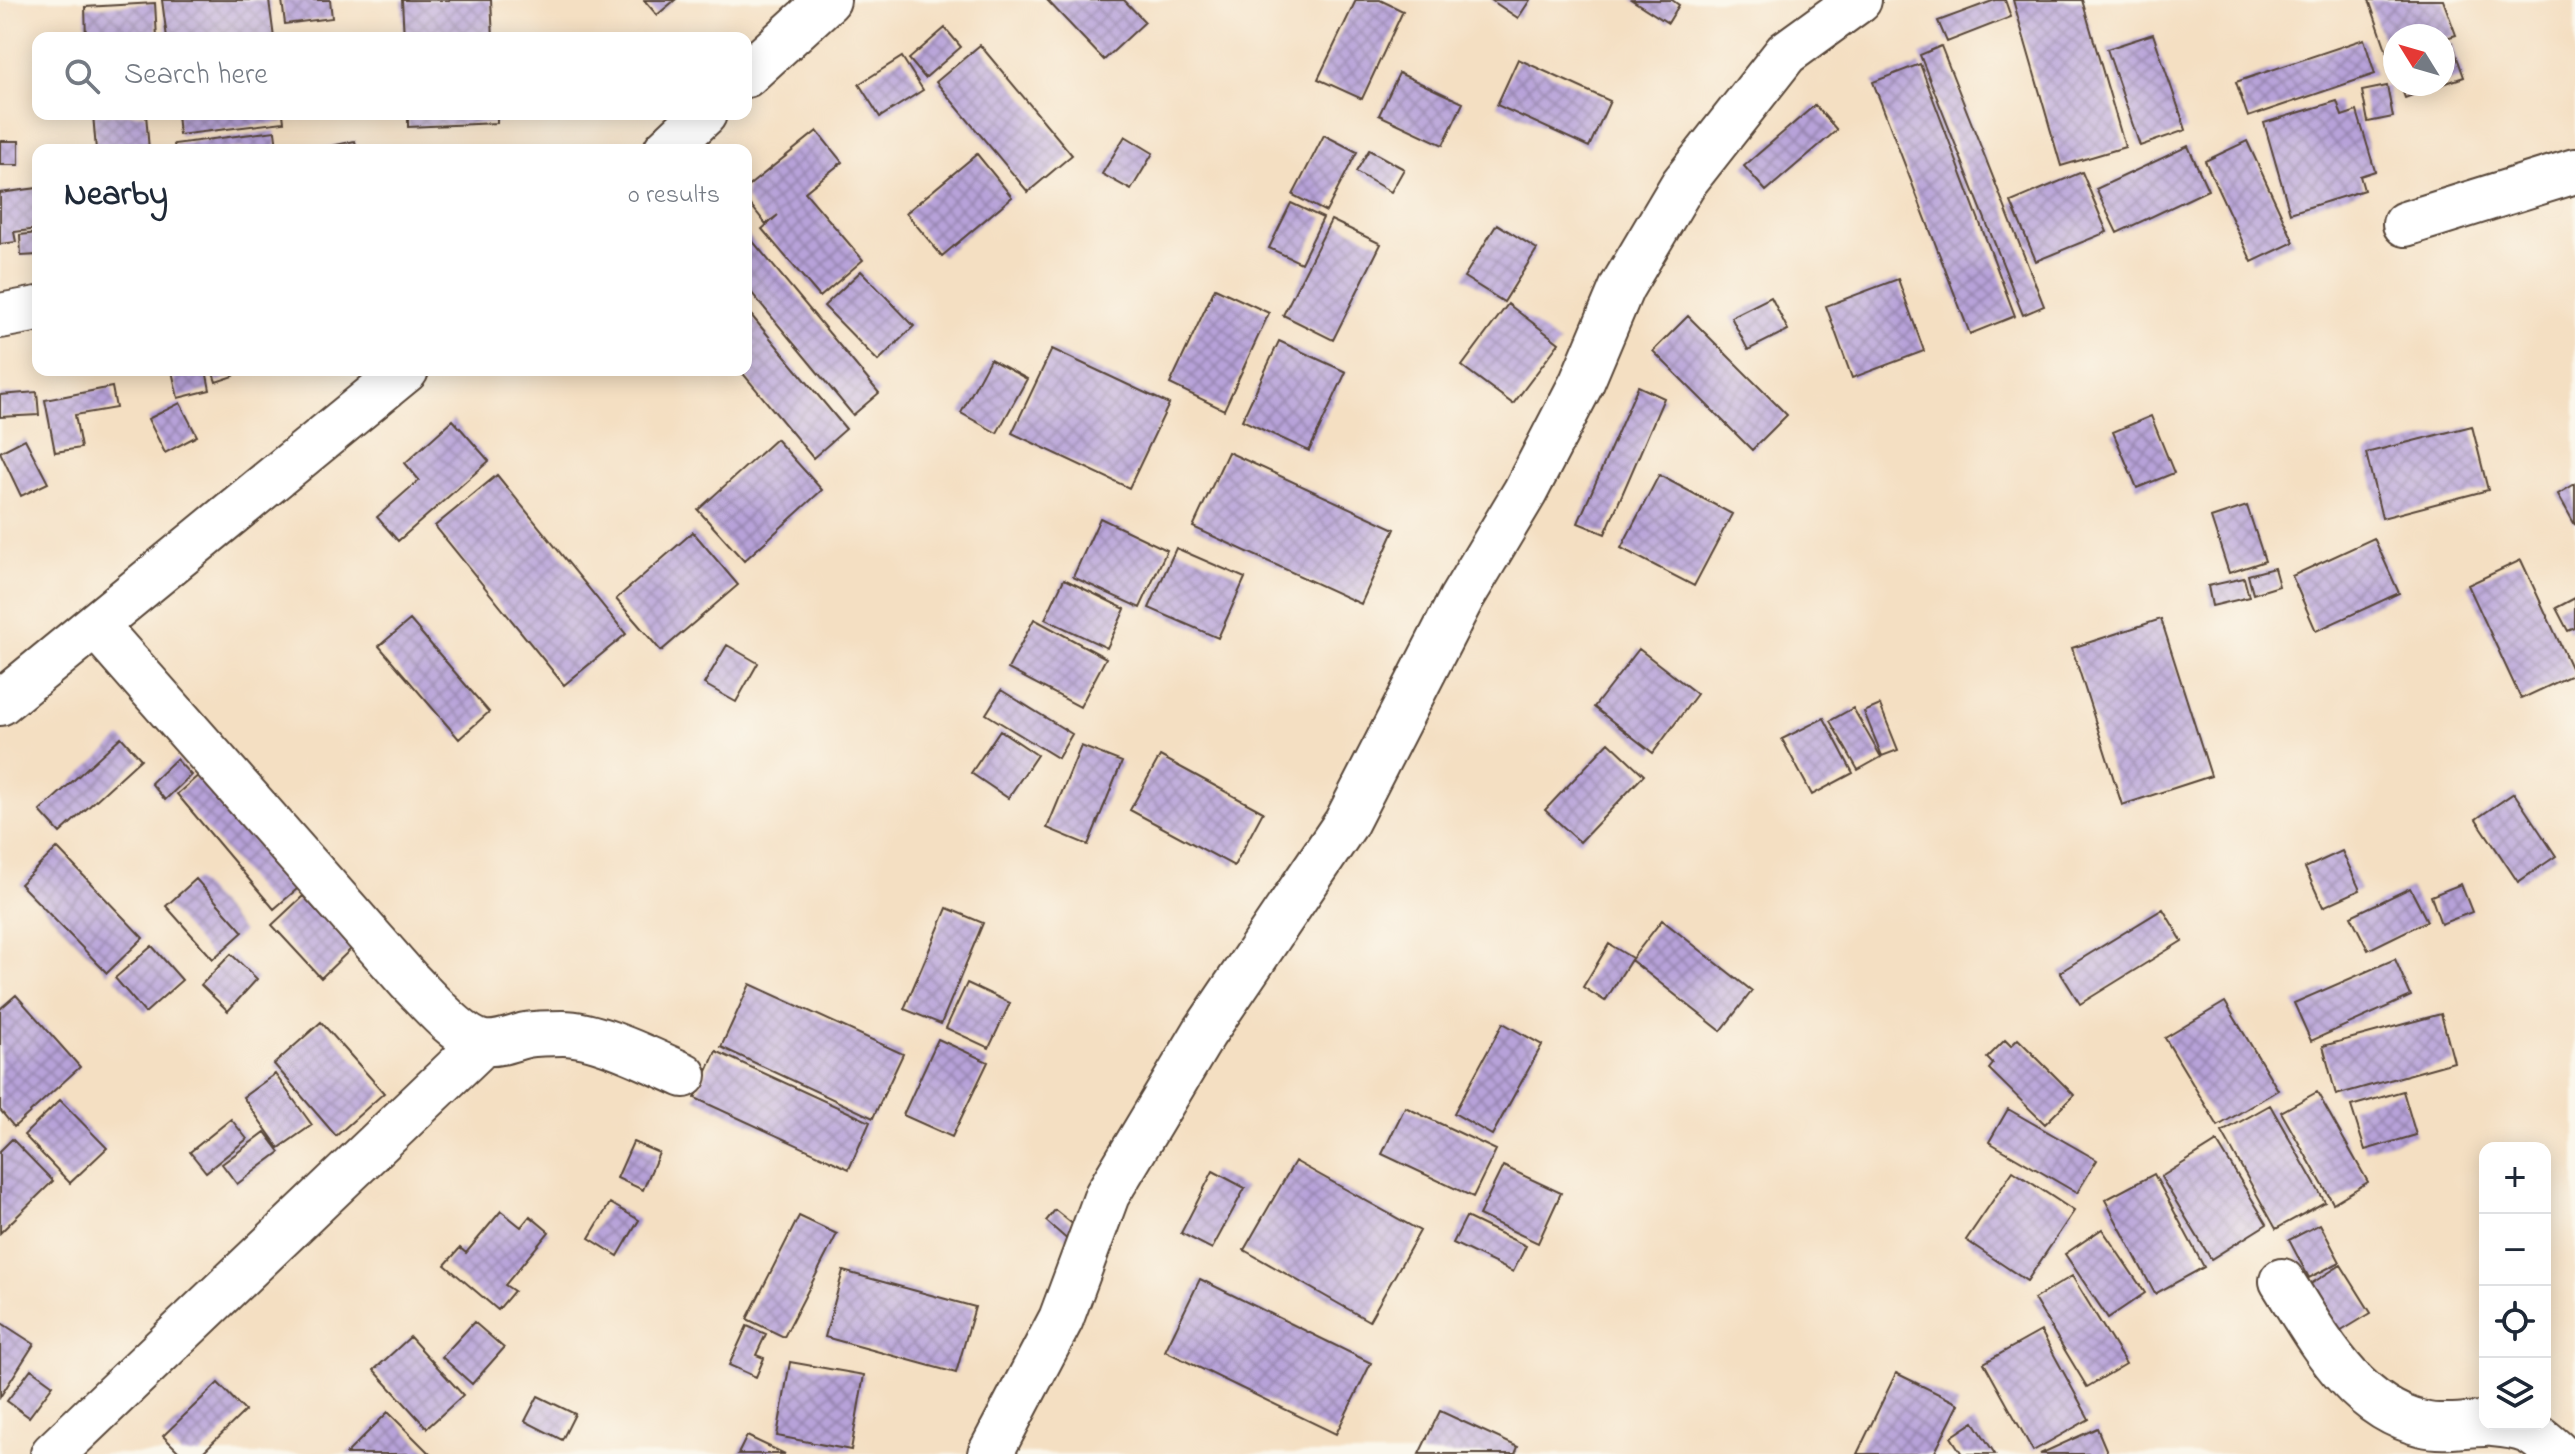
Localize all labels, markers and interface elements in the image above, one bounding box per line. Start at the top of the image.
north arrow [2383,24,2455,96]
search box [32,32,752,120]
icon: search [60,54,104,98]
text: Search here [124,54,268,98]
text: Nearby [64,171,168,221]
text: 0 results [628,177,720,215]
map controls [2479,1142,2551,1430]
button: + [2479,1142,2551,1214]
button: − [2479,1214,2551,1286]
button: locate [2479,1286,2551,1358]
button: layers [2479,1358,2551,1430]

